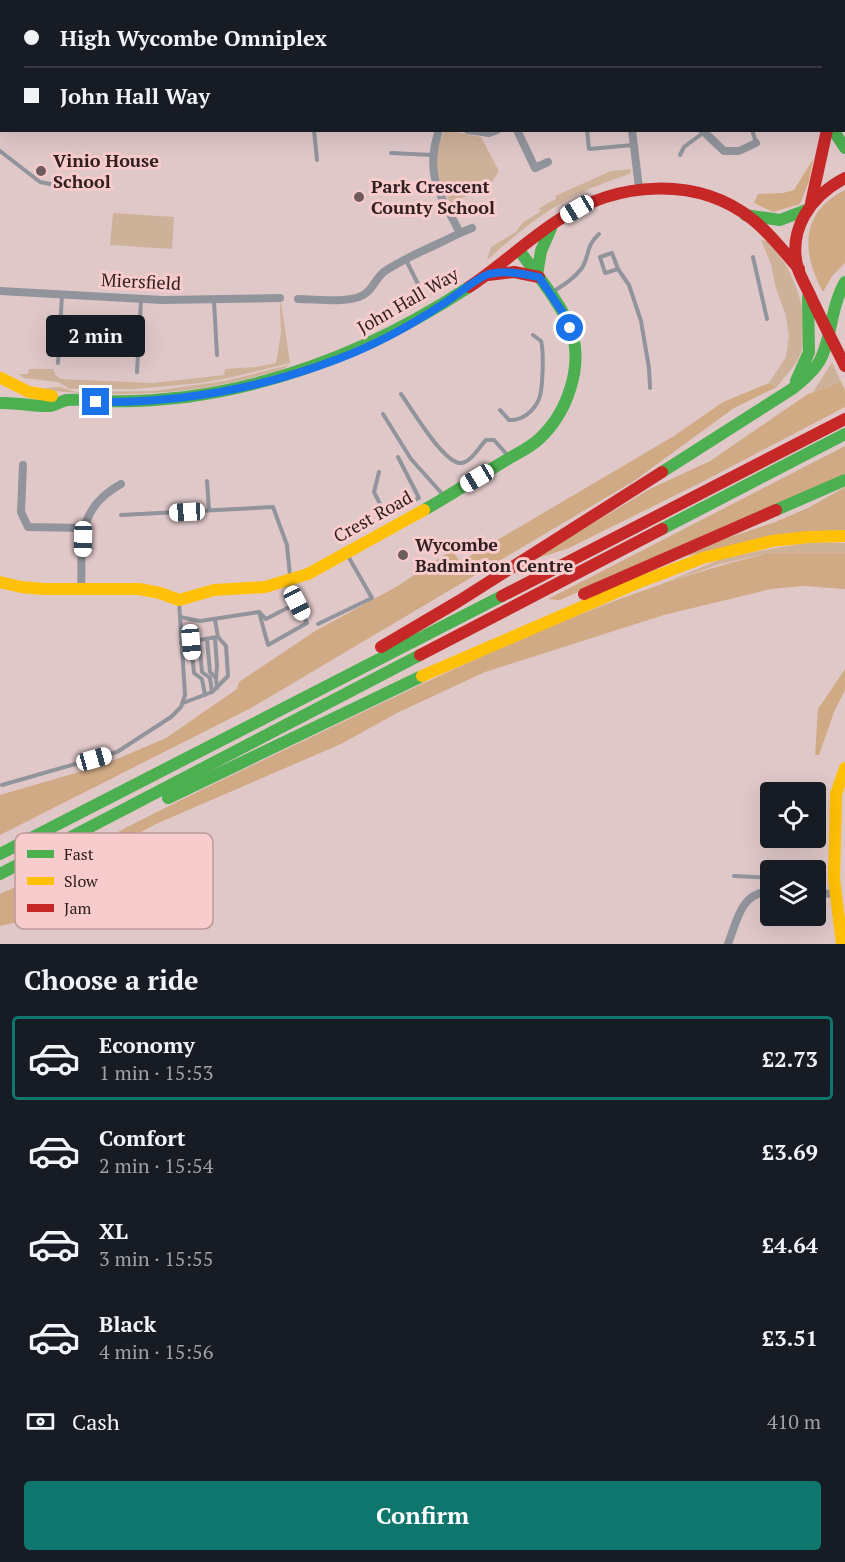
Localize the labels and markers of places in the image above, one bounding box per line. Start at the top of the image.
place label: Vinio House School [53,148,159,193]
marker: Vinio House School [34,164,48,178]
place label: Park Crescent County School [371,174,495,219]
marker: Park Crescent County School [352,190,366,204]
place label: Wycombe Badminton Centre [415,532,574,577]
marker: Wycombe Badminton Centre [396,548,410,562]

